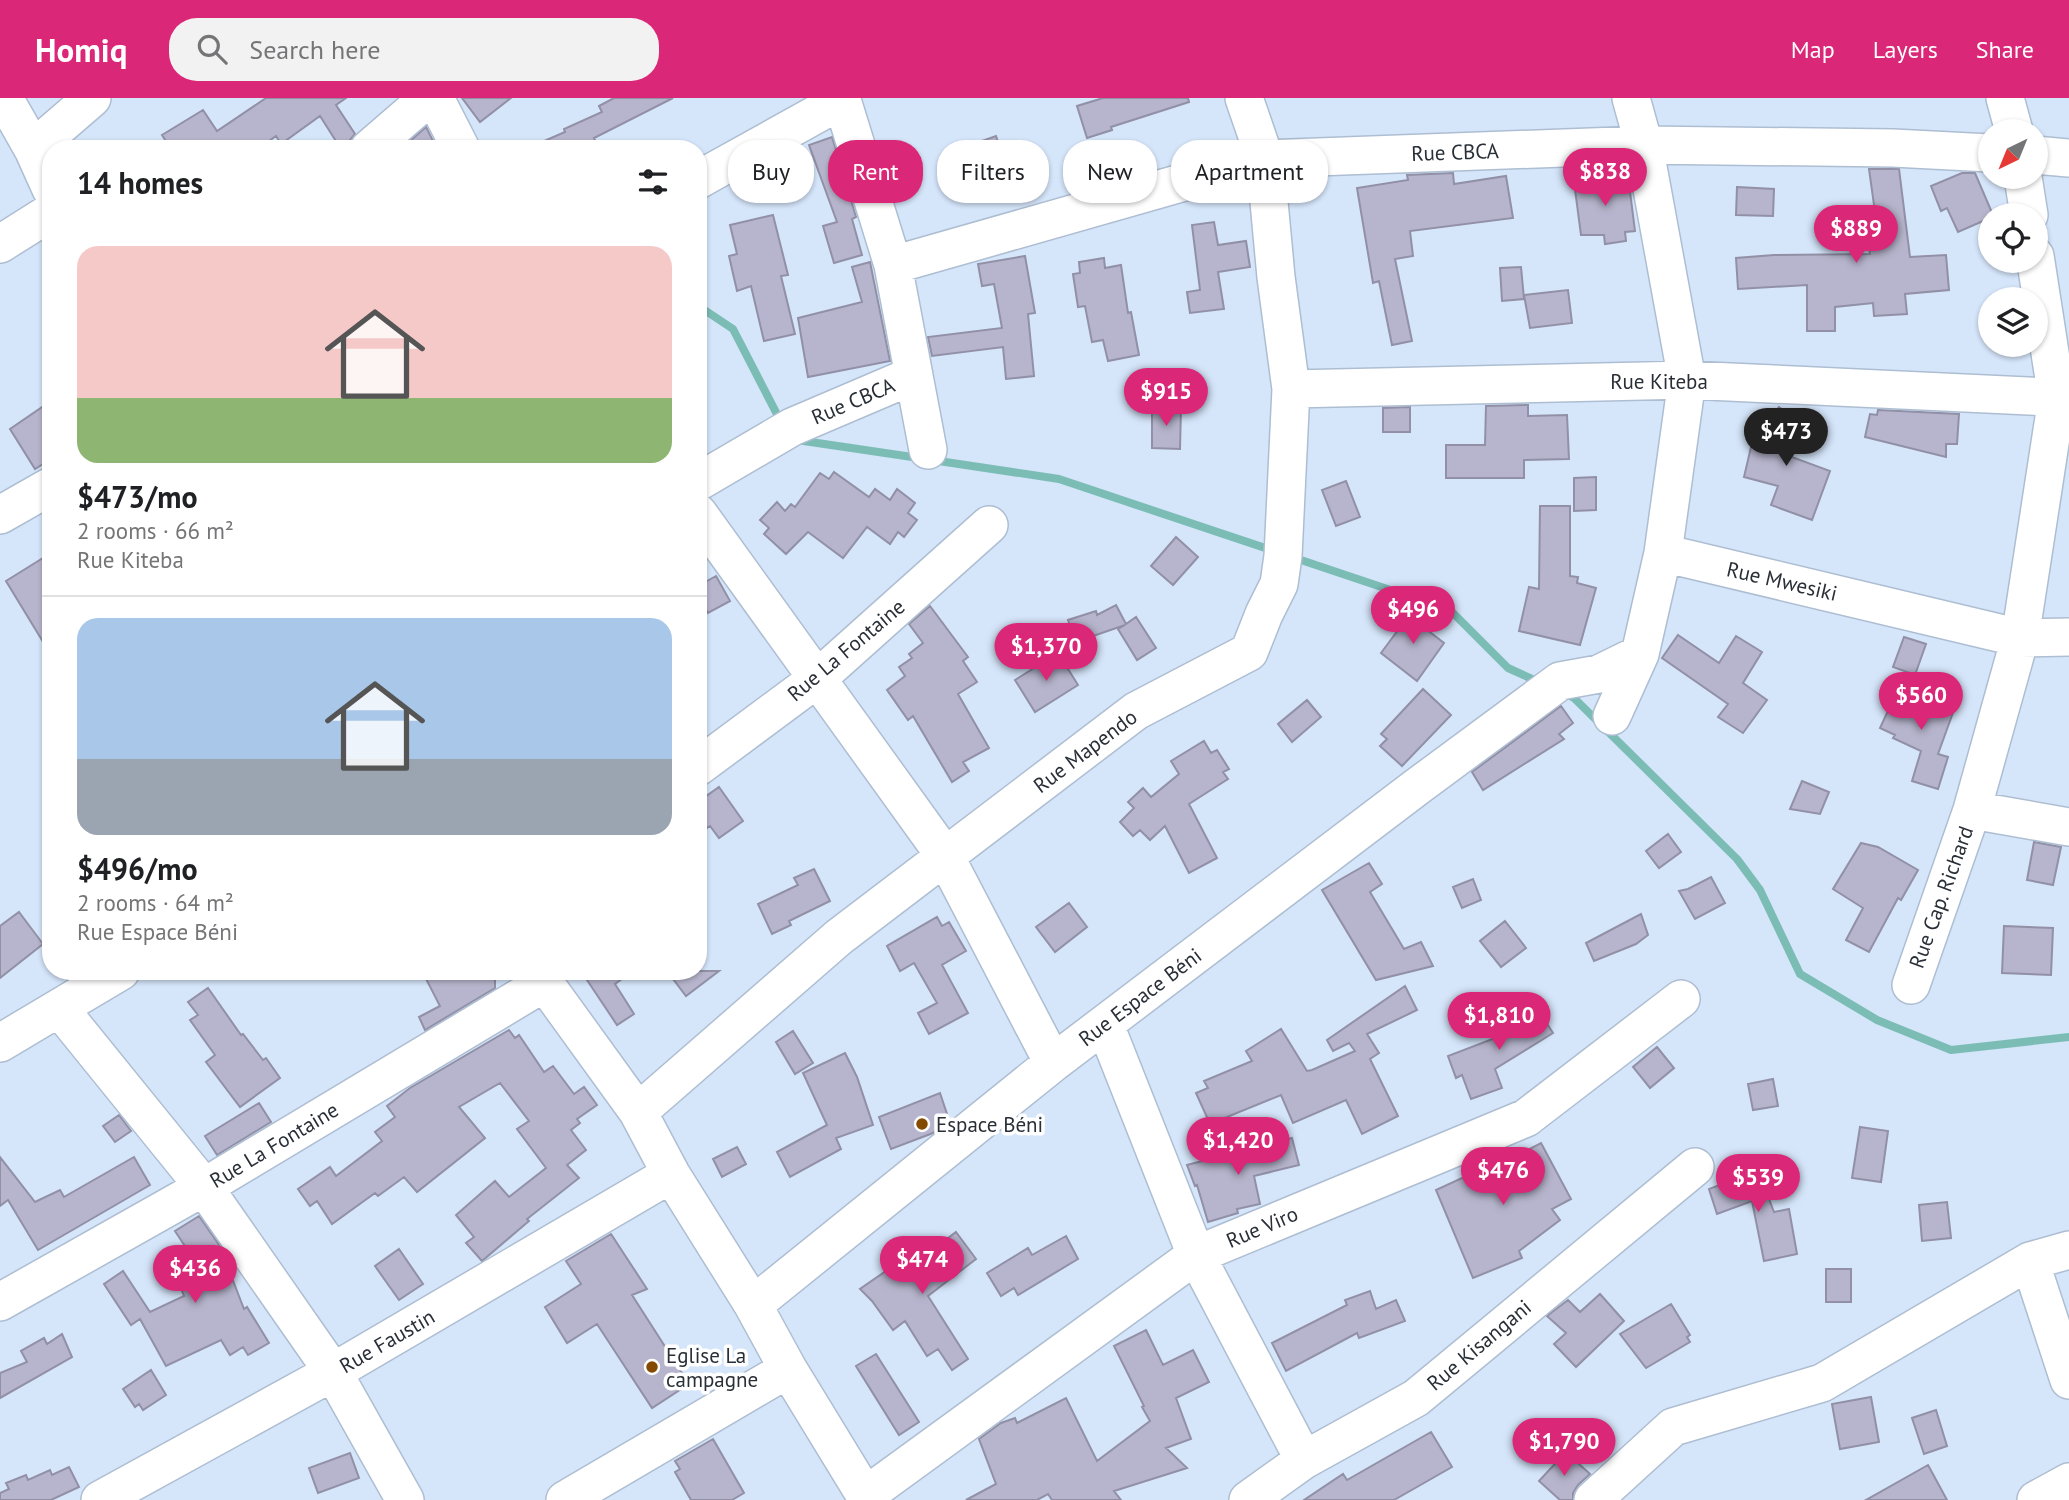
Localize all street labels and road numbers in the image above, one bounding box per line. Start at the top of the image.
street label: Rue CBCA [1411,137,1500,167]
street label: Rue Kiteba [1610,368,1708,395]
street label: Rue CBCA [807,371,899,431]
street label: Rue Mwesiki [1724,555,1840,607]
street label: Rue La Fontaine [782,593,910,707]
street label: Rue Mapendo [1028,703,1142,799]
street label: Rue Cap. Richard [1903,822,1979,972]
street label: Rue Espace Béni [1073,942,1207,1052]
street label: Rue La Fontaine [205,1096,343,1194]
street label: Rue Viro [1222,1200,1302,1254]
street label: Rue Kisangani [1421,1294,1537,1396]
street label: Rue Faustin [335,1303,439,1379]

